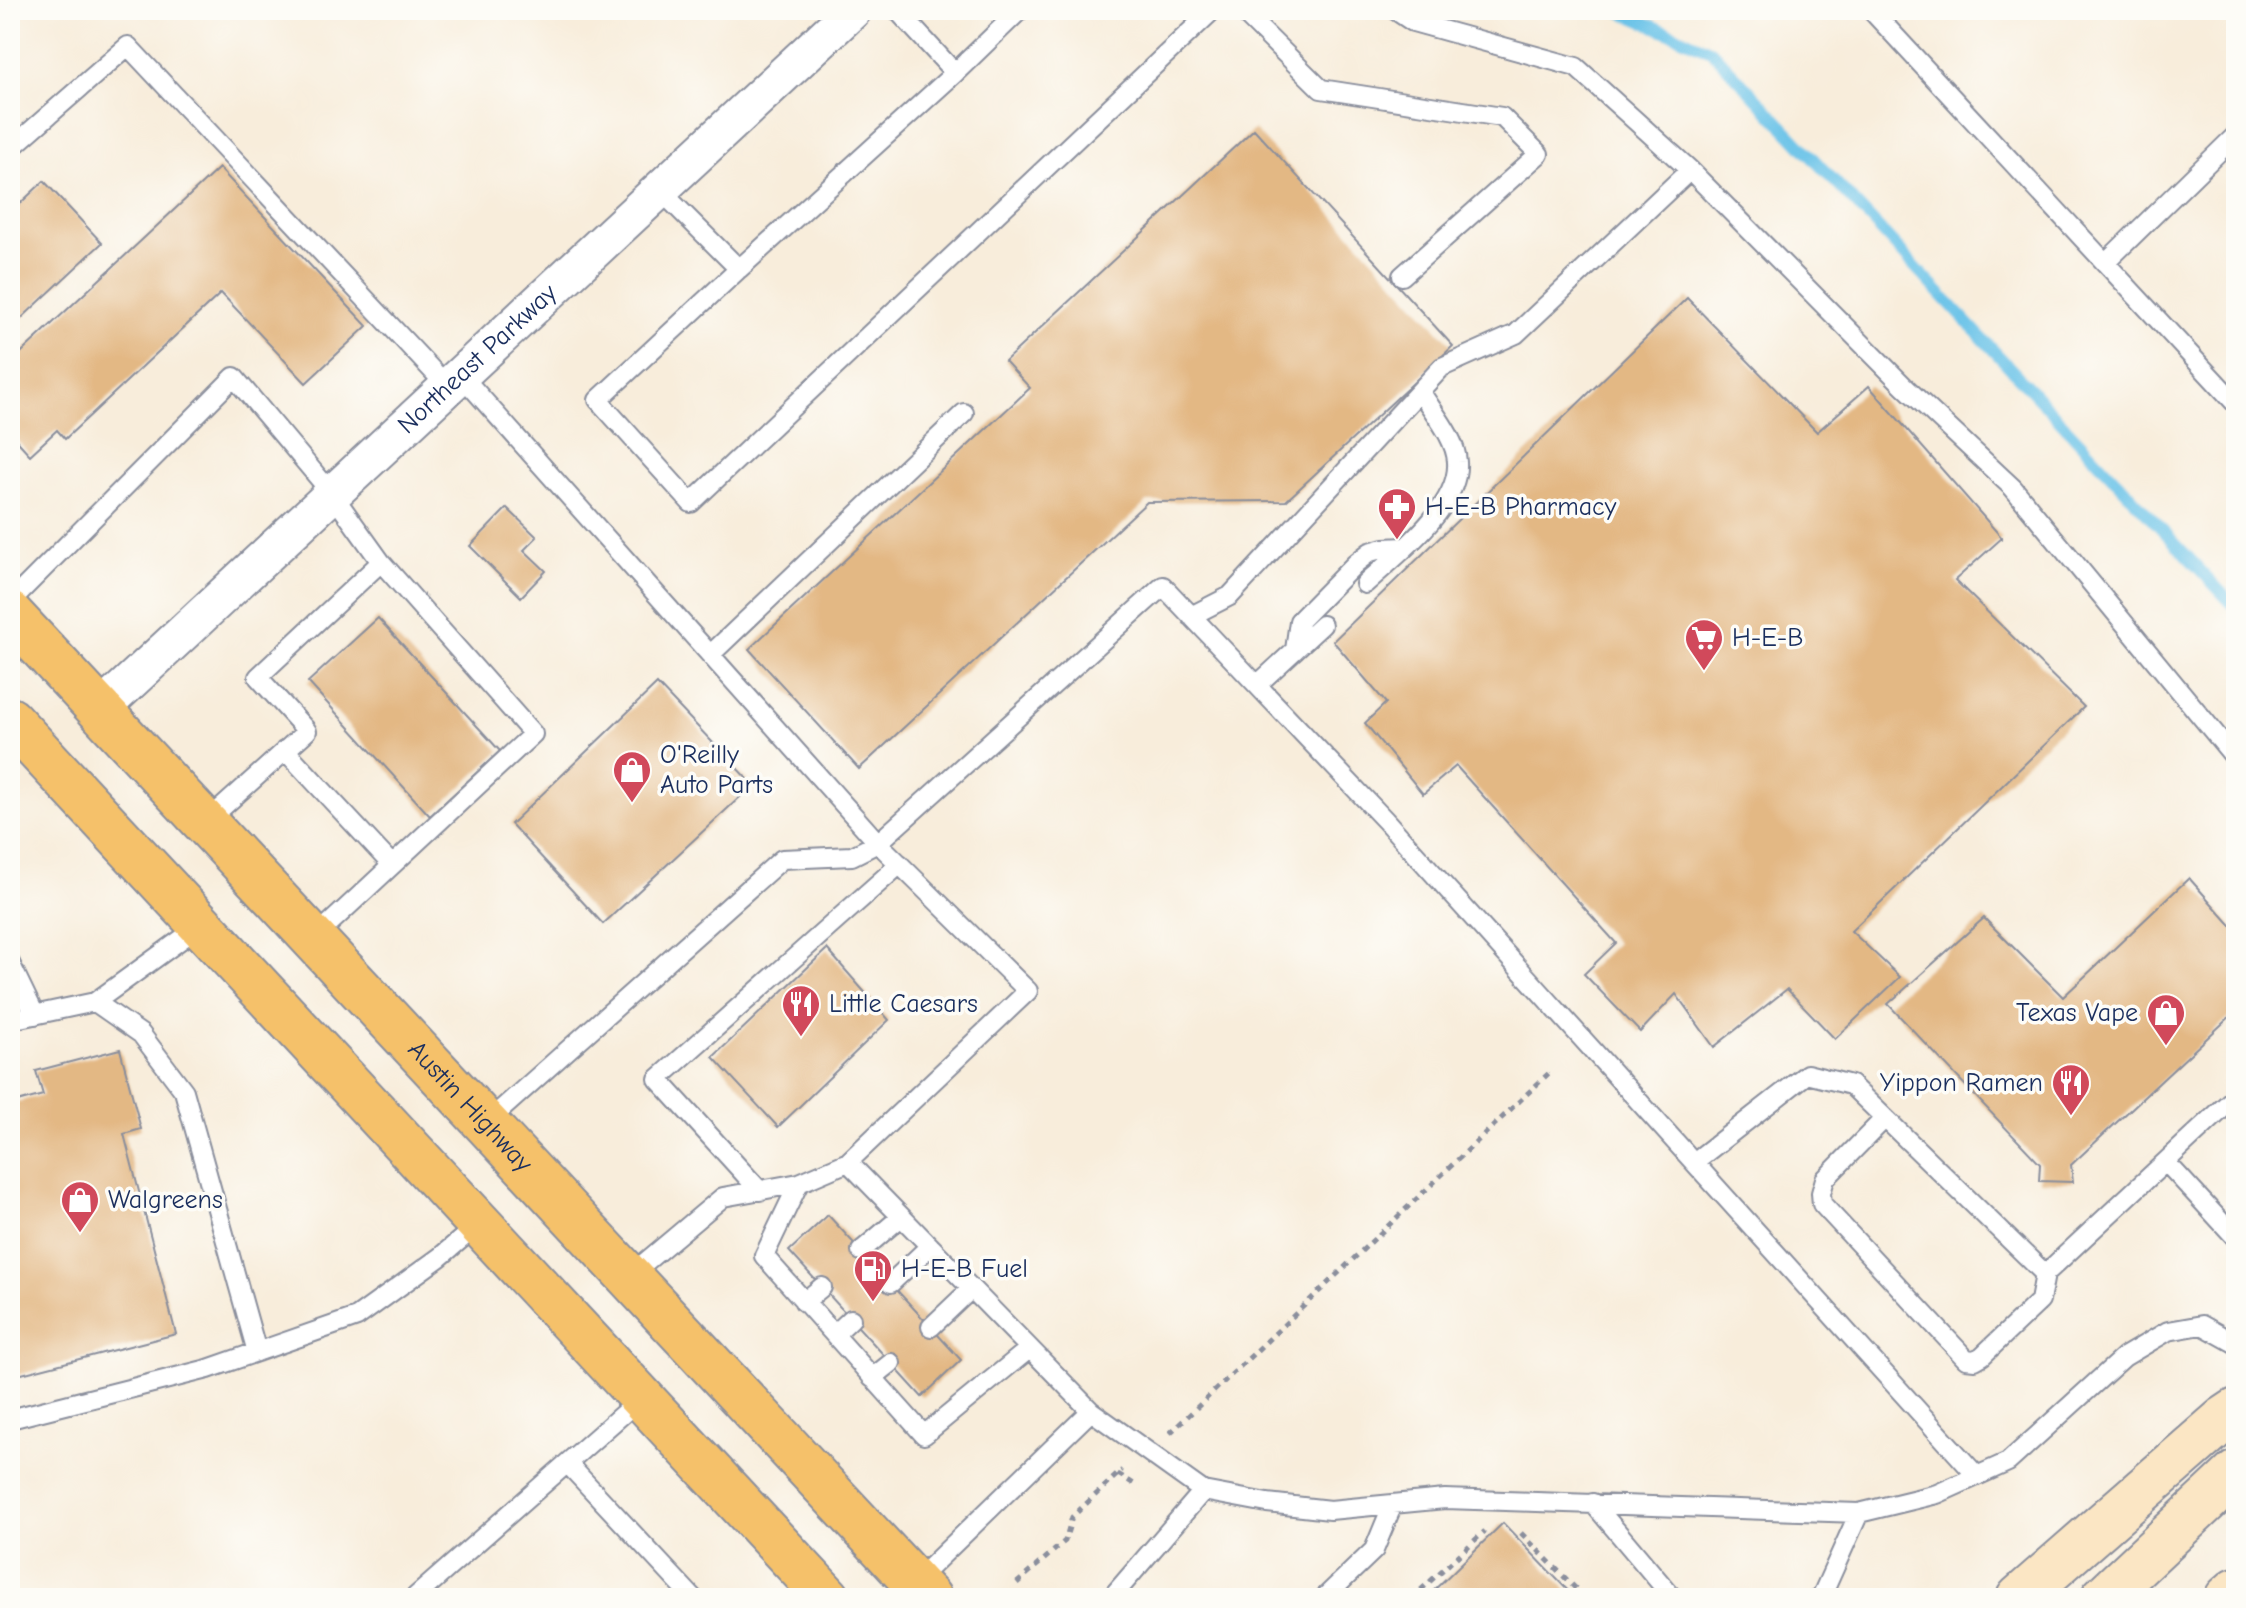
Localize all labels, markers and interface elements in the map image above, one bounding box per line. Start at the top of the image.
street label: Northeast Parkway [392,278,563,440]
pharmacy icon: H-E-B Pharmacy [1376,486,1418,541]
place label: H-E-B Pharmacy [1425,492,1617,522]
supermarket icon: H-E-B [1683,617,1725,672]
place label: H-E-B [1732,623,1803,653]
place label: O'Reilly Auto Parts [660,740,773,800]
shop icon: O'Reilly Auto Parts [611,749,653,804]
restaurant icon: Little Caesars [780,983,822,1038]
place label: Little Caesars [829,989,978,1019]
shop icon: Texas Vape [2145,992,2187,1047]
place label: Texas Vape [2016,998,2138,1028]
street label: Austin Highway [402,1035,539,1179]
restaurant icon: Yippon Ramen [2050,1062,2092,1117]
place label: Yippon Ramen [1880,1068,2043,1098]
shop icon: Walgreens [59,1179,101,1234]
place label: Walgreens [108,1185,223,1215]
fuel station icon: H-E-B Fuel [852,1248,894,1303]
place label: H-E-B Fuel [901,1254,1028,1284]

